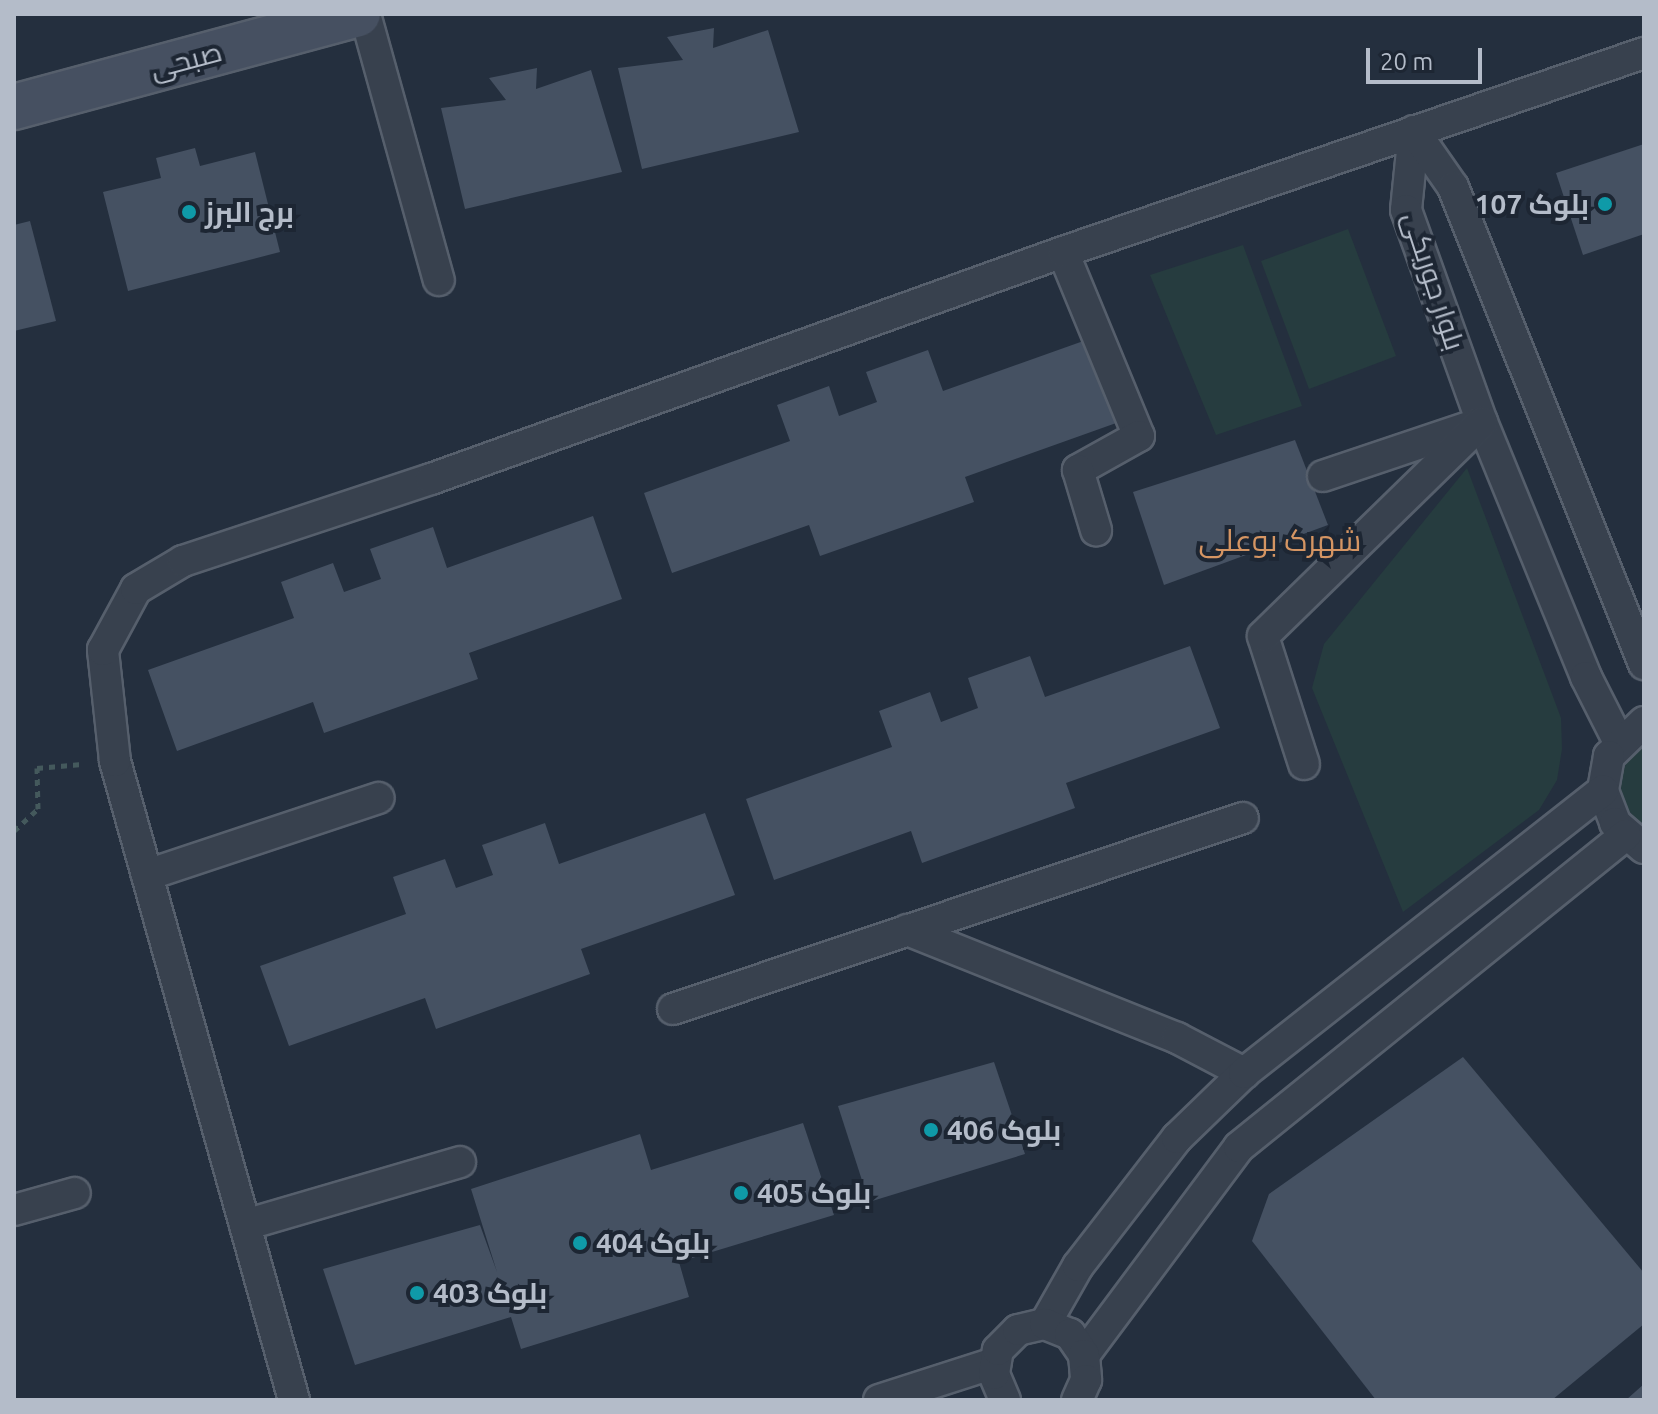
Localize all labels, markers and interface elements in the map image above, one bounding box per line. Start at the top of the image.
scale bar [1370,32,1486,82]
street label: صبحی [146,34,226,86]
text: 20 m [1380,48,1433,75]
place label: بلوک 107 [1475,187,1589,221]
place label: برج البرز [205,195,294,229]
marker: بلوک 107 [1596,195,1614,213]
marker: برج البرز [180,203,198,221]
street label: بلوار جوریکی [1396,208,1472,354]
district label: شهرک بوعلی [1199,522,1361,558]
place label: بلوک 406 [947,1113,1061,1147]
marker: بلوک 406 [922,1121,940,1139]
place label: بلوک 405 [757,1176,871,1210]
marker: بلوک 405 [732,1184,750,1202]
place label: بلوک 404 [596,1226,710,1260]
marker: بلوک 404 [571,1234,589,1252]
place label: بلوک 403 [433,1276,547,1310]
marker: بلوک 403 [408,1284,426,1302]

